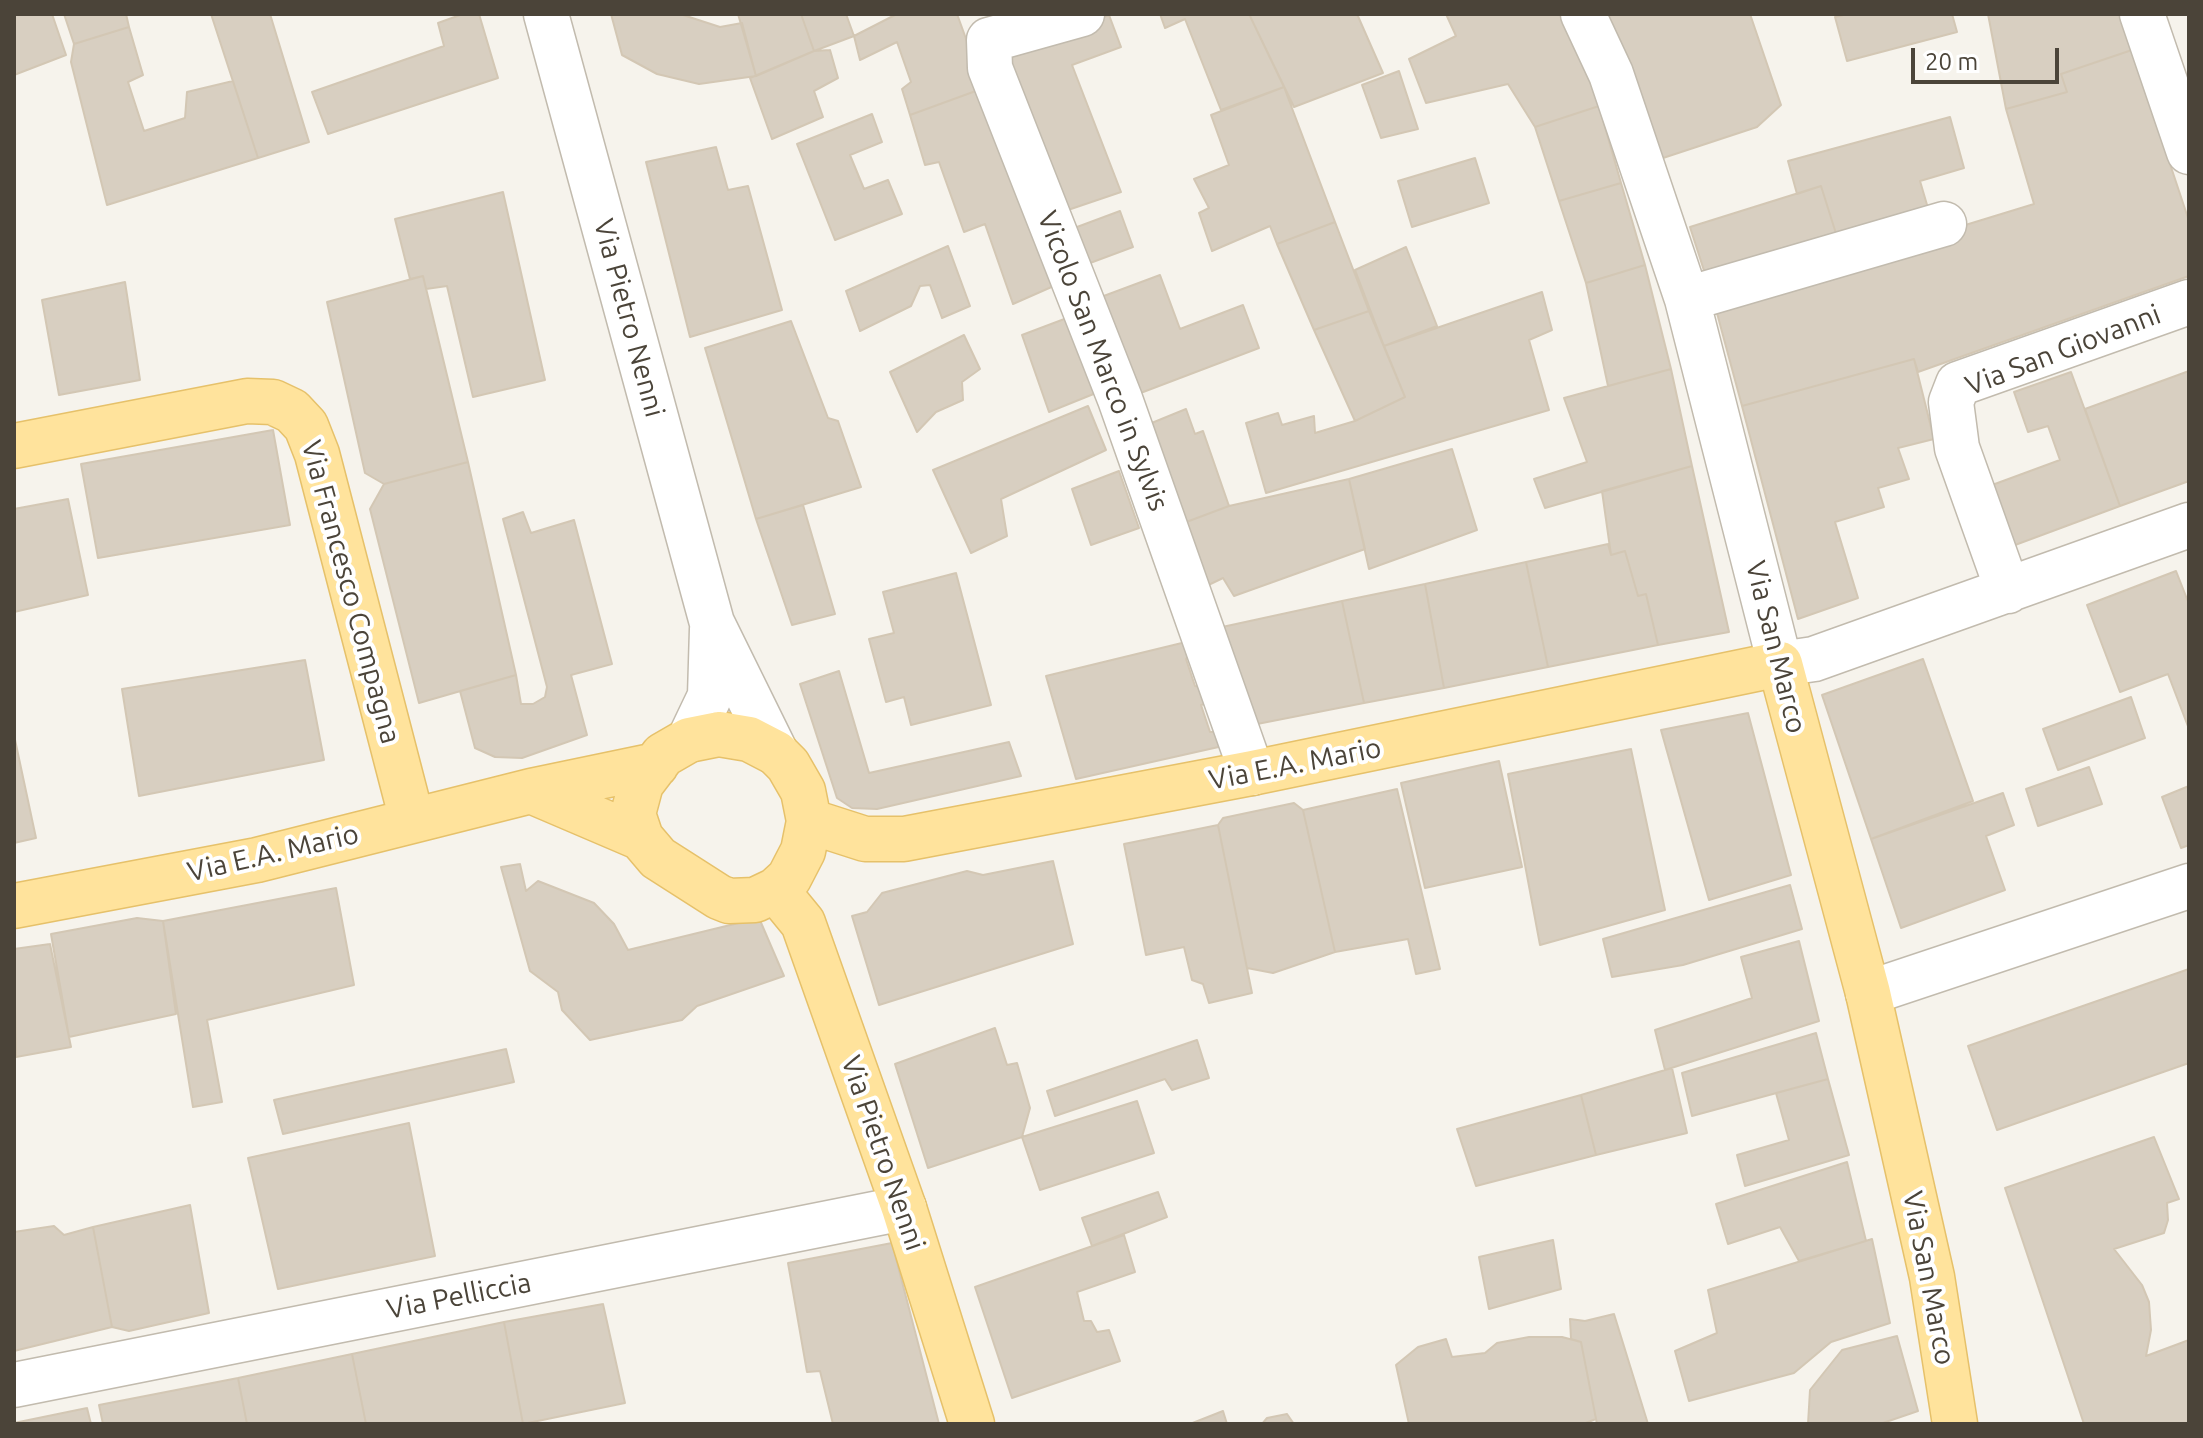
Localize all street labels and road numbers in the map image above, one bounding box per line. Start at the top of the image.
street label: Vicolo San Marco in Sylvis [1030,206,1176,516]
street label: Via Pietro Nenni [586,215,672,421]
street label: Via San Giovanni [1961,297,2165,403]
street label: Via Francesco Compagna [294,437,408,747]
street label: Via San Marco [1738,557,1814,737]
street label: Via E.A. Mario [1206,731,1384,797]
street label: Via E.A. Mario [184,817,362,889]
street label: Via Pietro Nenni [834,1051,932,1255]
street label: Via San Marco [1896,1188,1962,1368]
street label: Via Pelliccia [384,1266,534,1326]

